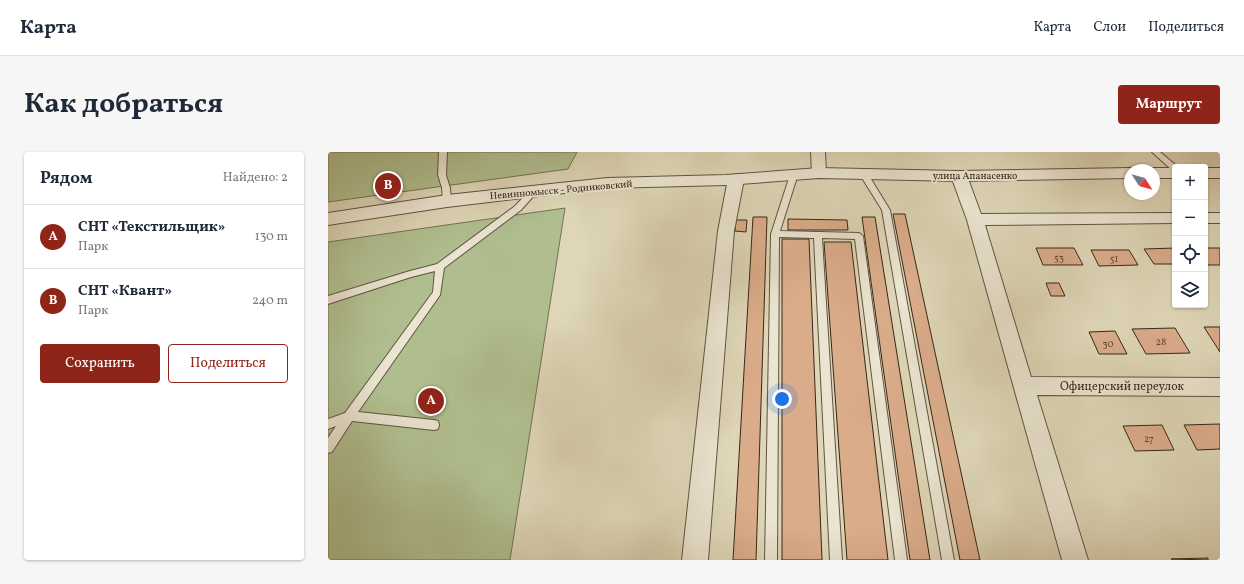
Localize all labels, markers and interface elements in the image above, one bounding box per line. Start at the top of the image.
text: Карта [20,15,77,41]
text: Карта [1033,18,1071,37]
text: Слои [1093,18,1126,37]
text: Поделиться [1148,18,1224,37]
text: Как добраться [24,85,223,124]
button: Маршрут [1118,85,1220,124]
north arrow [1124,164,1160,200]
map controls [1172,164,1208,308]
button: + [1172,164,1208,200]
text: Рядом [40,167,93,190]
text: Найдено: 2 [223,169,288,187]
street label: улица Апанасенко [933,169,1017,183]
pin: B [375,171,401,201]
street label: Невинномысск - Родниковский [489,177,633,203]
button: − [1172,200,1208,236]
text: СНТ «Текстильщик» [78,217,225,238]
text: A [48,228,58,246]
text: 130 m [255,228,288,246]
button: locate [1172,236,1208,272]
text: Парк [78,238,108,256]
house number: 53 [1054,251,1064,265]
house number: 51 [1110,252,1118,266]
button: layers [1172,272,1208,308]
text: СНТ «Квант» [78,281,172,302]
text: B [49,292,57,310]
text: 240 m [252,292,288,310]
text: Парк [78,302,108,320]
house number: 28 [1156,335,1166,349]
house number: 30 [1103,337,1113,351]
button: Сохранить [40,344,160,383]
button: Поделиться [168,344,288,383]
street label: Офицерский переулок [1060,379,1185,395]
pin: A [418,386,444,416]
your location [772,389,792,409]
house number: 27 [1144,432,1154,446]

